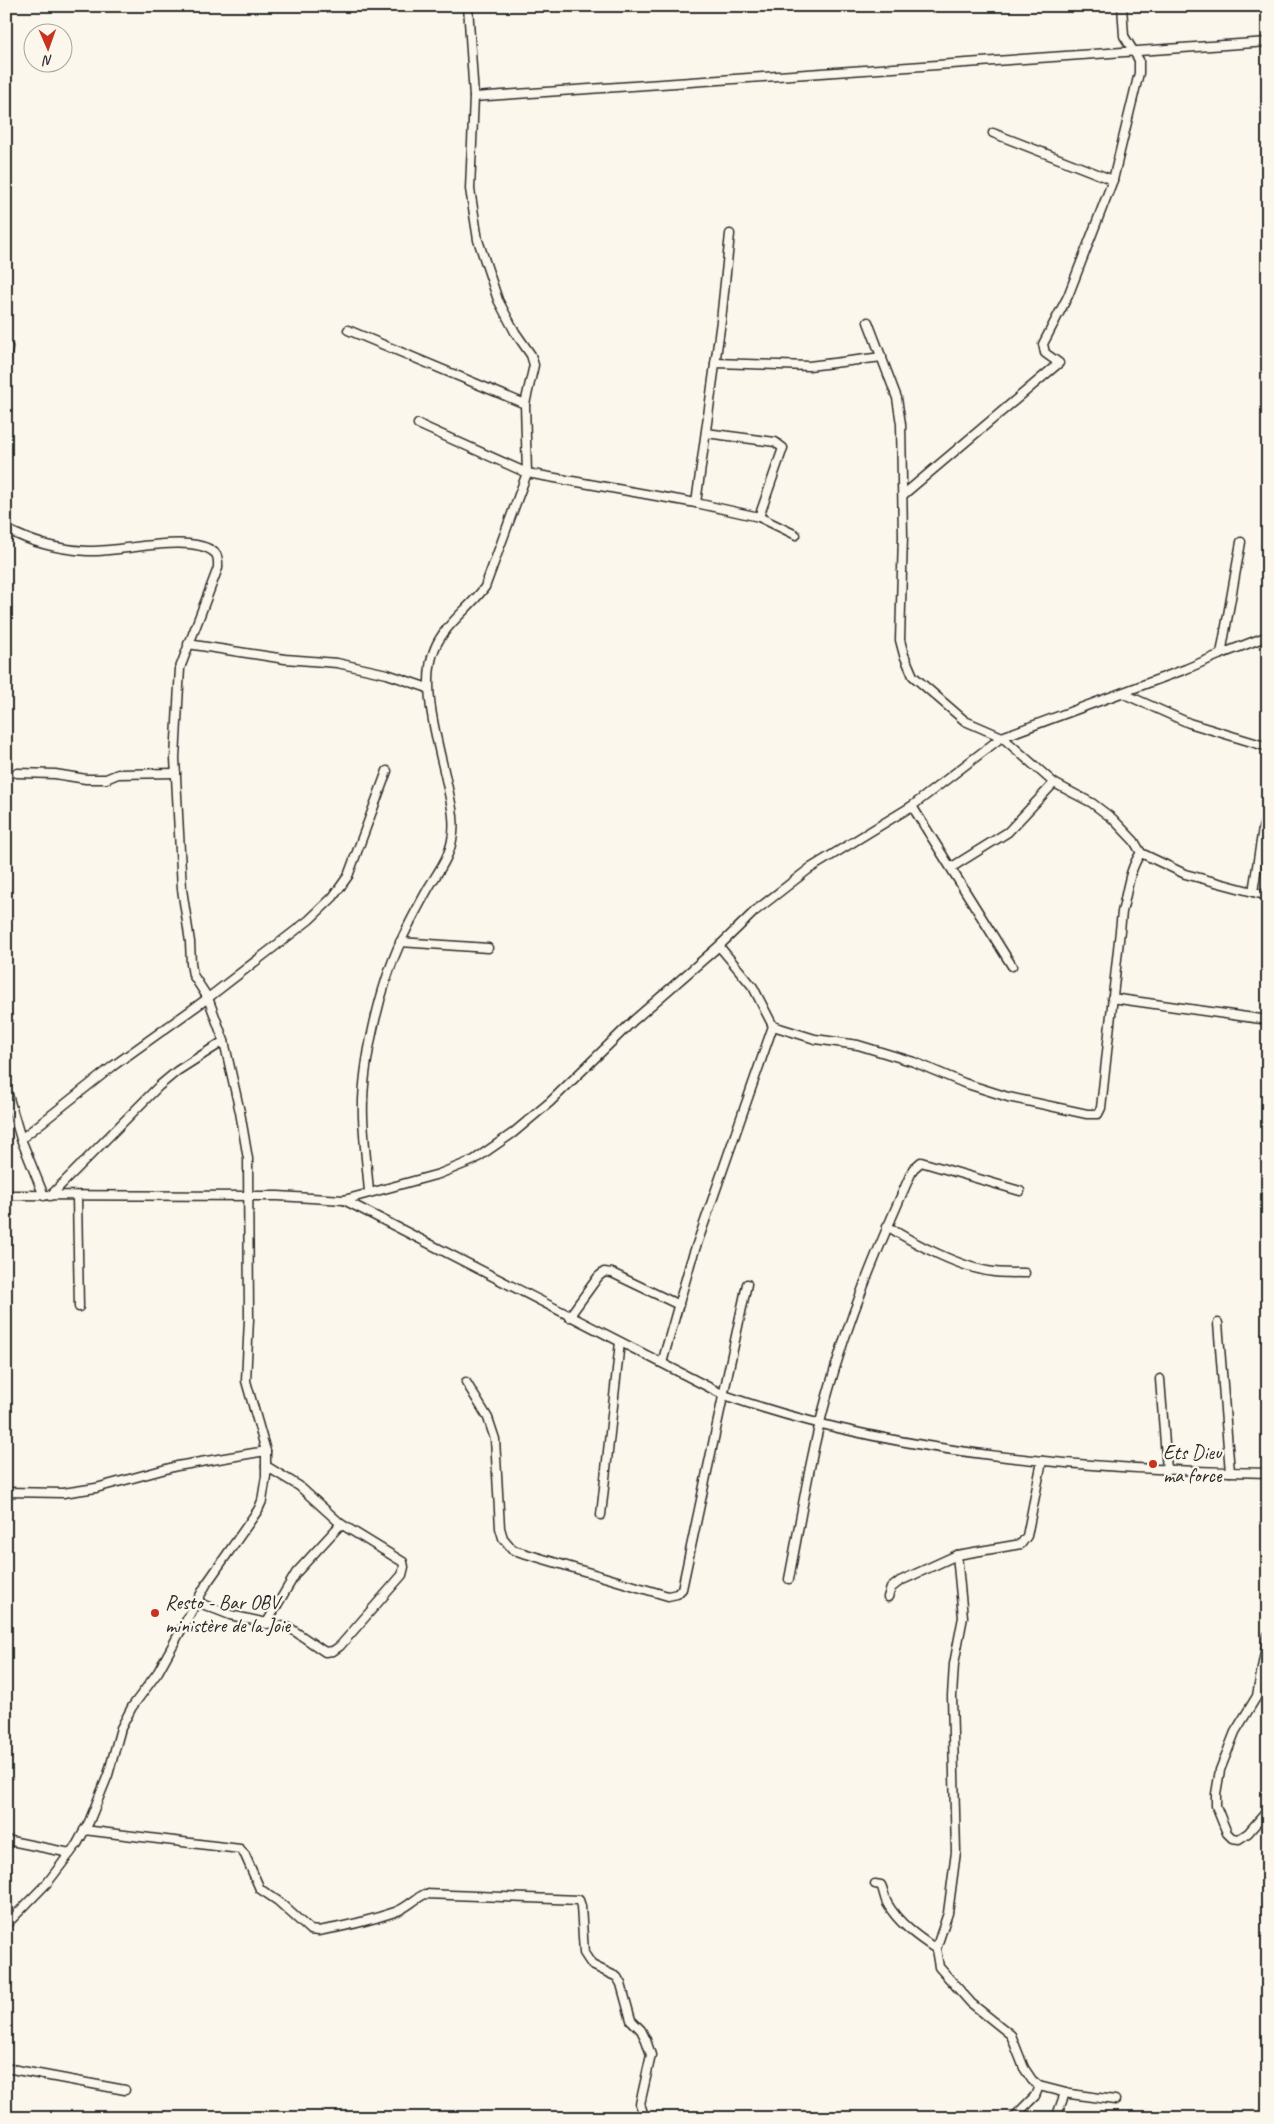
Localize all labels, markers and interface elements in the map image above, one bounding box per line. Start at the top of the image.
north arrow [22,22,72,72]
text: N [41,52,53,69]
place label: Ets Dieu ma force [1163,1440,1223,1488]
marker: Ets Dieu ma force [1147,1458,1159,1470]
place label: Resto - Bar OBV ministère de la Joie [165,1590,291,1638]
marker: Resto - Bar OBV ministère de la Joie [149,1607,161,1619]

